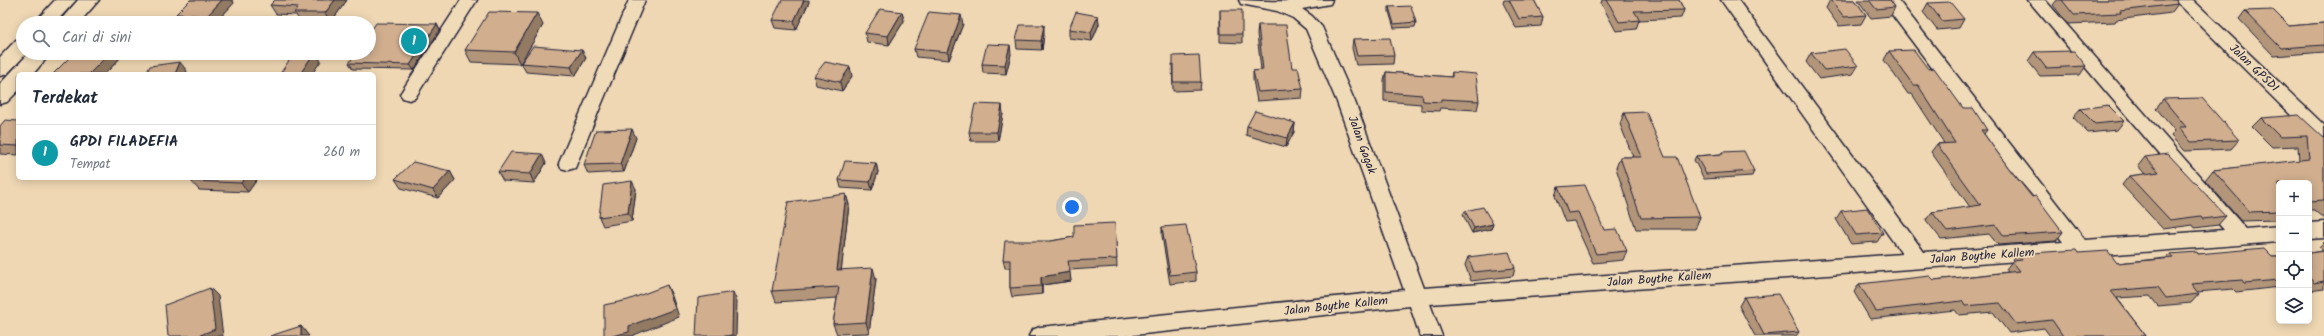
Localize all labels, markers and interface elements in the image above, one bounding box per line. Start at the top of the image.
search box [16,16,376,60]
text: Cari di sini [62,26,131,50]
pin: 1 [401,26,427,56]
icon: search [30,27,52,49]
street label: Jalan GPSDI [2225,39,2283,97]
text: Terdekat [32,85,98,112]
street label: Jalan Gagak [1343,113,1381,177]
text: GPDI FILADEFIA [70,130,178,154]
text: 1 [43,142,47,163]
text: 260 m [323,142,360,163]
text: Tempat [70,154,111,175]
map controls [2276,180,2312,324]
button: + [2276,180,2312,216]
your location [1062,197,1082,217]
button: − [2276,216,2312,252]
street label: Jalan Boythe Kallem [1929,243,2035,269]
button: locate [2276,252,2312,288]
street label: Jalan Boythe Kallem [1606,266,1712,292]
button: layers [2276,288,2312,324]
street label: Jalan Boythe Kallem [1283,291,1389,321]

